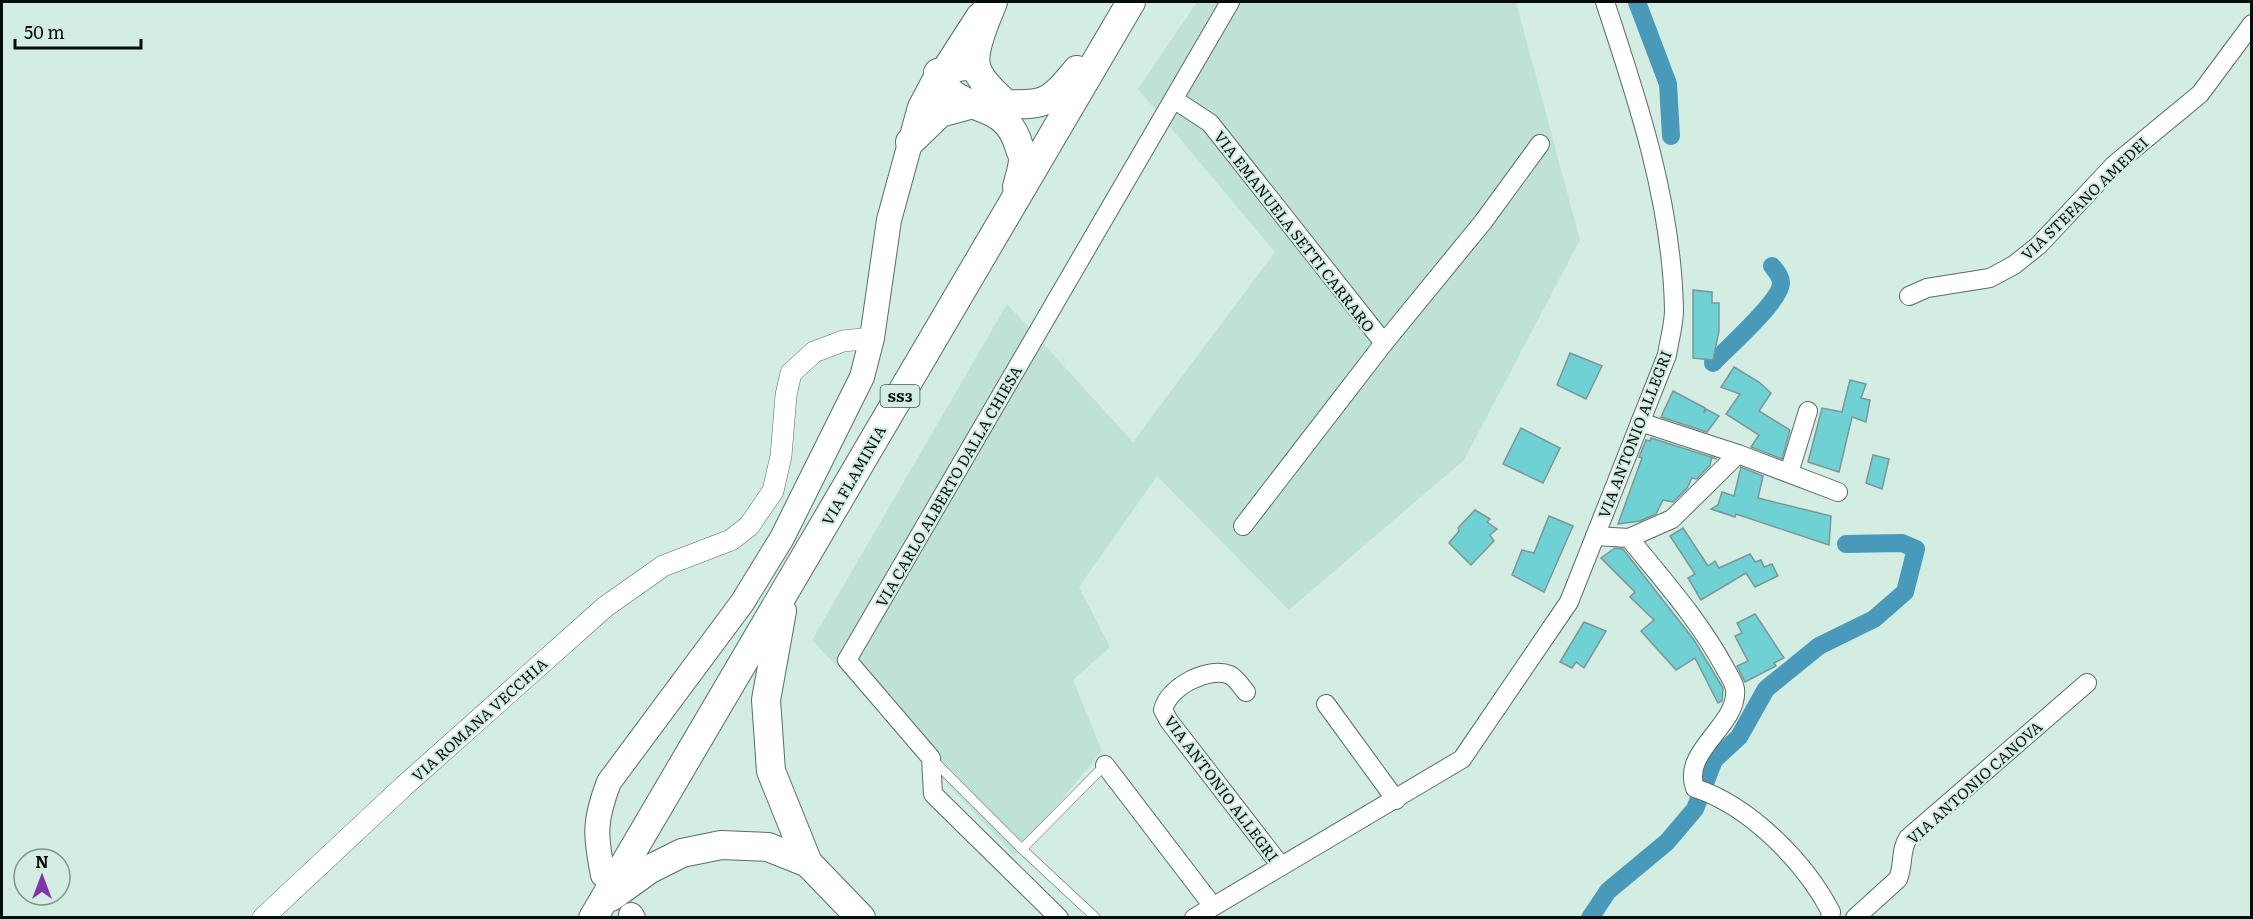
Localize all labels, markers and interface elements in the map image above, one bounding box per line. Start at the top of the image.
scale bar [15,12,141,50]
text: 50 m [24,18,65,45]
street label: VIA EMANUELA SETTI CARRARO [1209,126,1381,336]
street label: VIA STEFANO AMEDEI [2015,131,2153,265]
street label: VIA ANTONIO ALLEGRI [1591,347,1677,521]
street label: VIA CARLO ALBERTO DALLA CHIESA [869,361,1027,611]
road number: SS3 [880,385,920,407]
street label: VIA FLAMINIA [815,421,891,529]
street label: VIA ROMANA VECCHIA [406,652,552,786]
street label: VIA ANTONIO ALLEGRI [1159,710,1285,866]
street label: VIA ANTONIO CANOVA [1901,715,2047,849]
north arrow [12,847,72,907]
text: N [35,849,49,873]

